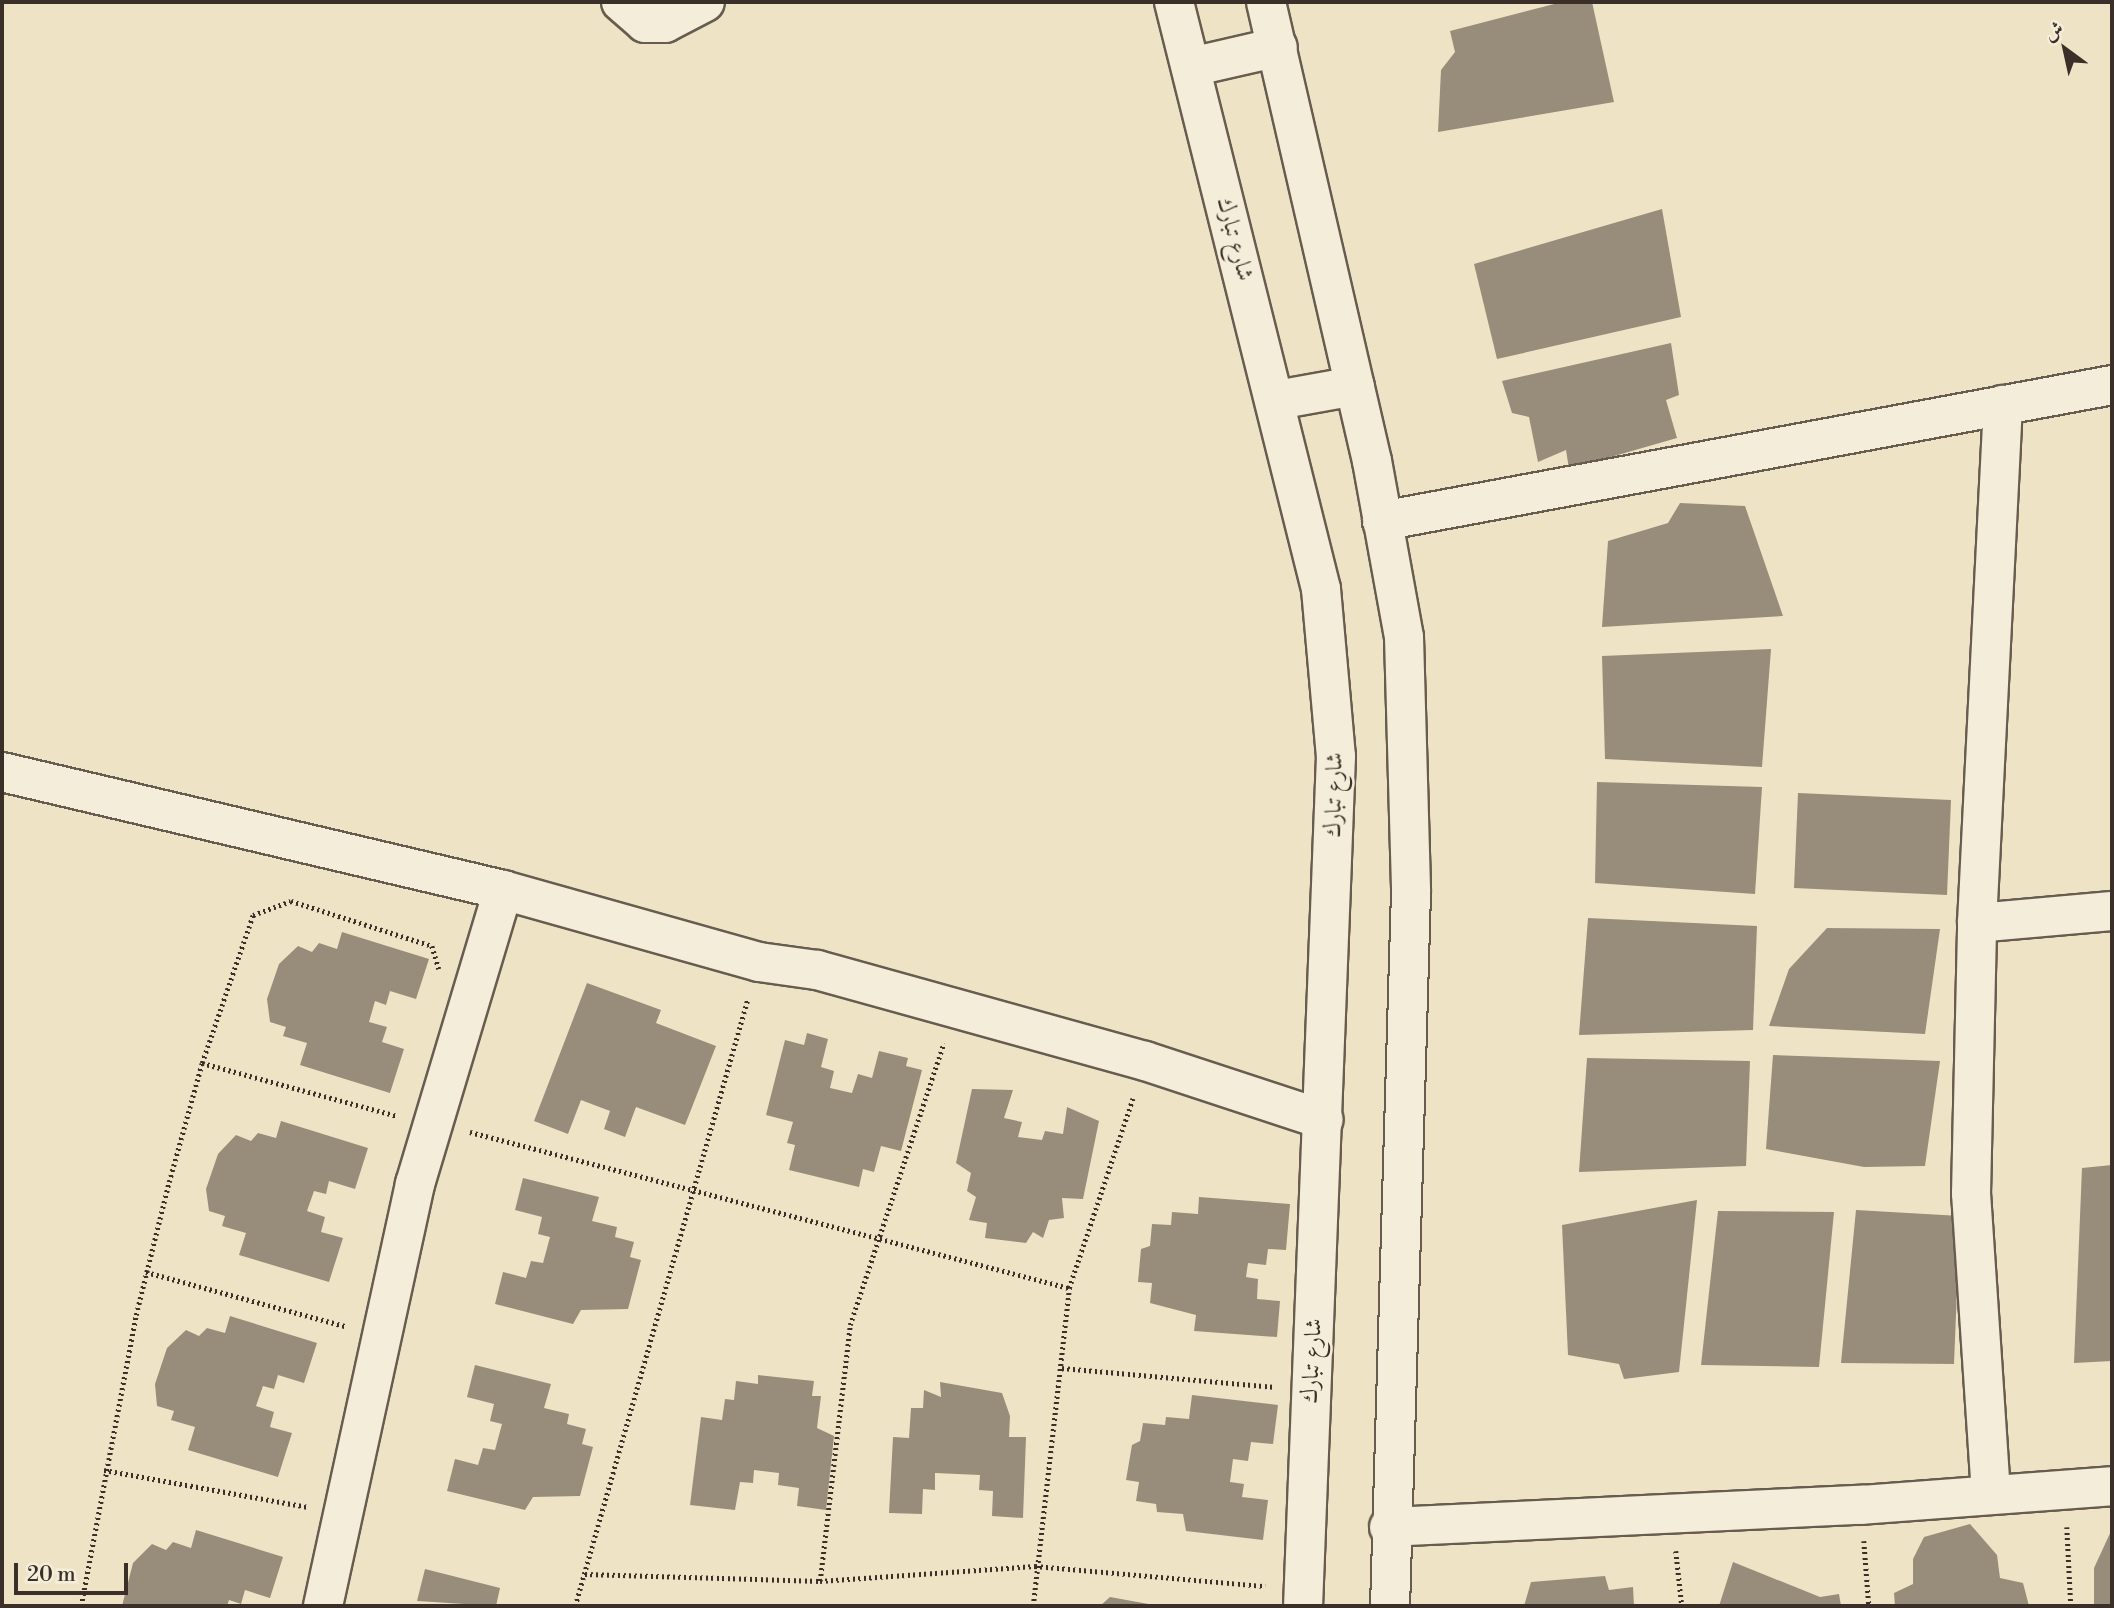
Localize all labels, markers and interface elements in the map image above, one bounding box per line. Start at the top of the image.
north arrow [2030,14,2100,84]
text: ش [2039,16,2068,47]
street label: شارع تبارك [1211,194,1259,284]
street label: شارع تبارك [1319,752,1349,838]
street label: شارع تبارك [1296,1318,1328,1404]
scale bar [18,1548,131,1592]
text: 20 m [27,1562,76,1588]

